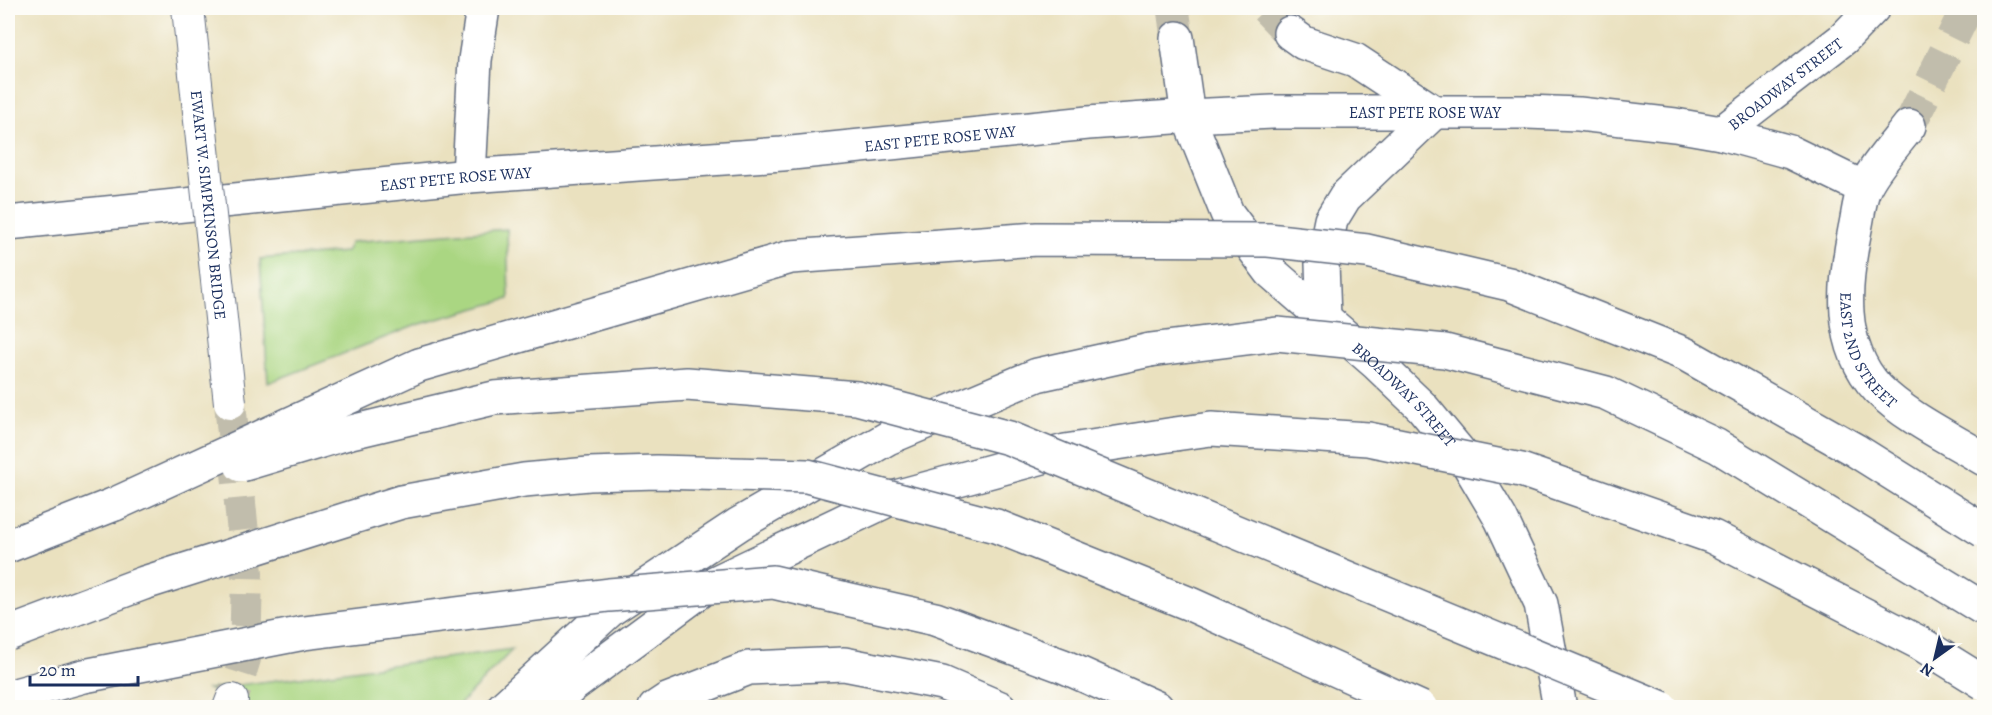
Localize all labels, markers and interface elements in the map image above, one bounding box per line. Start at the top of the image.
street label: BROADWAY STREET [1724,33,1848,136]
street label: EWART W. SIMPKINSON BRIDGE [185,89,231,321]
street label: EAST PETE ROSE WAY [1349,102,1501,124]
street label: EAST PETE ROSE WAY [863,120,1017,158]
street label: EAST PETE ROSE WAY [379,162,533,197]
street label: EAST 2ND STREET [1834,292,1902,413]
street label: BROADWAY STREET [1347,337,1461,452]
north arrow [1905,628,1965,688]
scale bar [30,649,138,687]
text: N [1916,657,1938,682]
text: 20 m [39,658,76,682]

